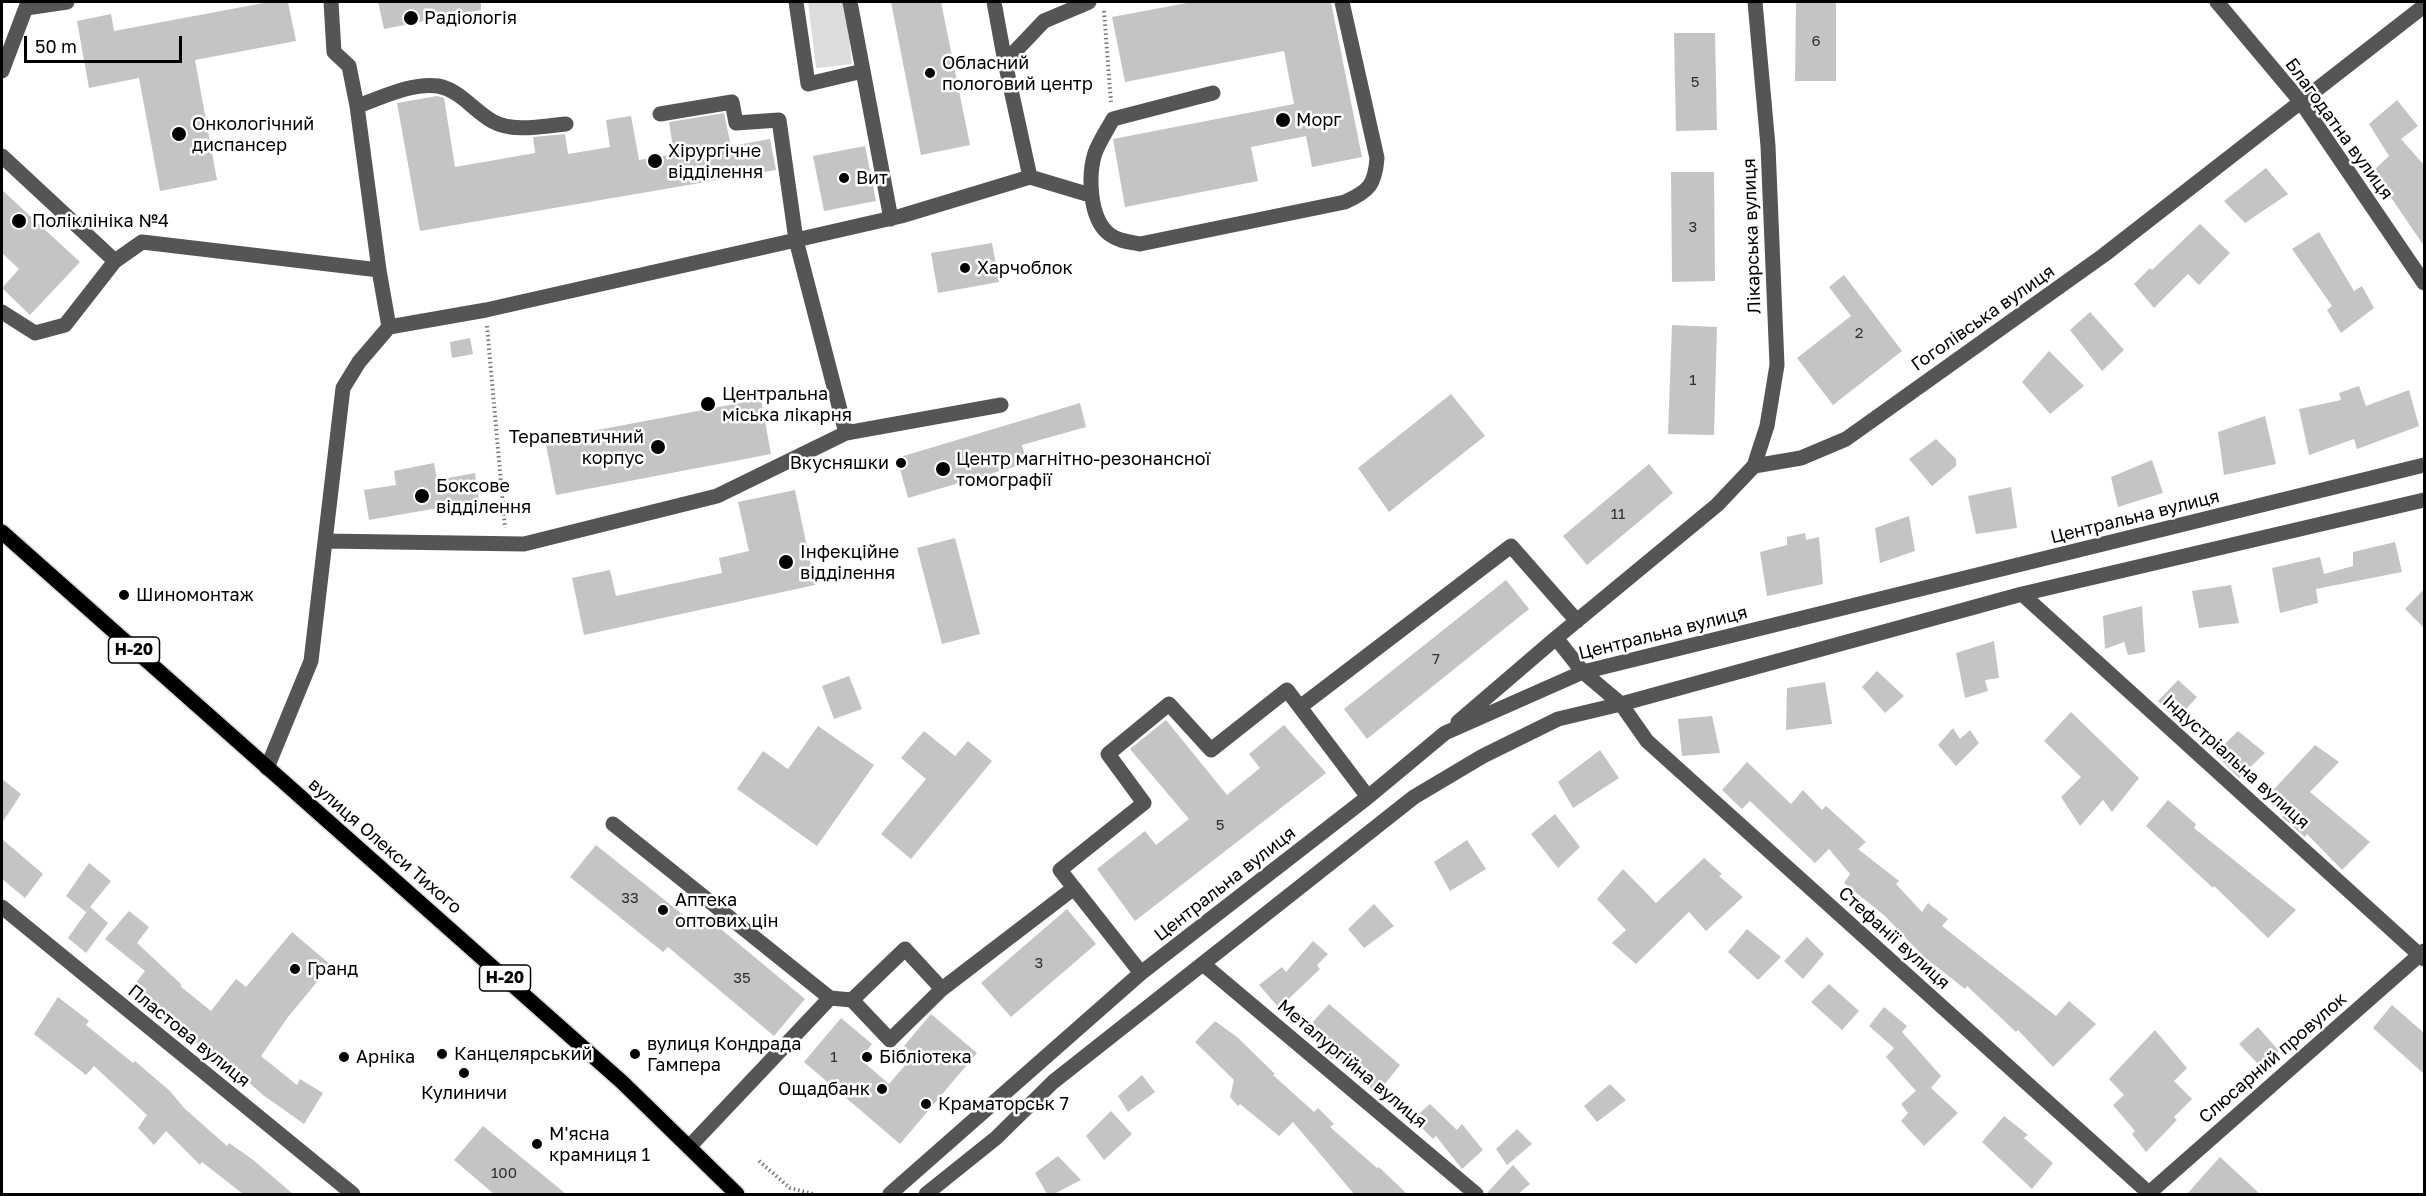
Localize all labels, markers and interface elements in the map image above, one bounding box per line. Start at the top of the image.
place label: Радіологія [424,7,517,29]
marker: Радіологія [402,9,420,27]
scale bar [27,24,184,62]
house number: 6 [1811,32,1821,50]
text: 50 m [35,35,77,57]
place label: Обласний пологовий центр [942,52,1093,94]
street label: Благодатна вулиця [2280,54,2398,204]
marker: Обласний пологовий центр [923,66,937,80]
house number: 5 [1691,73,1699,91]
place label: Морг [1296,109,1342,131]
marker: Морг [1274,111,1292,129]
place label: Онкологічний диспансер [192,113,314,156]
marker: Онкологічний диспансер [170,125,188,143]
place label: Хірургічне відділення [668,140,763,182]
marker: Хірургічне відділення [646,152,664,170]
street label: Лікарська вулиця [1738,158,1766,314]
place label: Вит [856,167,888,189]
marker: Вит [837,171,851,185]
place label: Поліклініка №4 [32,210,169,232]
marker: Поліклініка №4 [10,212,28,230]
house number: 3 [1689,218,1697,236]
place label: Харчоблок [977,257,1073,279]
street label: Гоголівська вулиця [1907,260,2059,376]
marker: Харчоблок [958,261,972,275]
house number: 2 [1855,324,1863,342]
house number: 1 [1689,371,1697,389]
place label: Центральна міська лікарня [722,383,852,426]
marker: Центральна міська лікарня [699,395,717,413]
place label: Терапевтичний корпус [509,426,644,468]
marker: Терапевтичний корпус [649,438,667,456]
place label: Центр магнітно-резонансної томографії [956,448,1210,490]
place label: Вкусняшки [790,452,889,474]
marker: Вкусняшки [894,456,908,470]
marker: Центр магнітно-резонансної томографії [934,460,952,478]
place label: Боксове відділення [436,475,531,518]
street label: Центральна вулиця [2048,486,2222,548]
marker: Боксове відділення [413,487,431,505]
house number: 11 [1611,505,1625,523]
place label: Інфекційне відділення [800,541,899,584]
marker: Інфекційне відділення [777,553,795,571]
place label: Шиномонтаж [136,584,254,606]
marker: Шиномонтаж [117,588,131,602]
street label: Центральна вулиця [1576,602,1750,664]
road number: Н-20 [108,637,160,663]
house number: 7 [1432,650,1440,668]
street label: Індустріальна вулиця [2158,690,2314,834]
street label: вулиця Олекси Тихого [304,774,466,918]
house number: 5 [1216,816,1224,834]
street label: Центральна вулиця [1150,822,1300,946]
street label: Стефанії вулиця [1834,882,1954,994]
house number: 33 [621,889,639,907]
place label: Аптека оптових цін [675,889,779,932]
marker: Аптека оптових цін [656,903,670,917]
house number: 3 [1035,954,1043,972]
place label: Гранд [307,958,358,980]
marker: Гранд [288,962,302,976]
road number: Н-20 [480,965,530,991]
house number: 35 [733,969,751,987]
street label: Пластова вулиця [124,980,254,1092]
street label: Слюсарний провулок [2195,988,2351,1128]
street label: Металургійна вулиця [1273,995,1431,1133]
place label: вулиця Кондрада Гампера [647,1033,802,1076]
place label: Канцелярський [454,1043,592,1065]
place label: Арніка [356,1046,415,1068]
place label: Бібліотека [879,1046,972,1068]
marker: Канцелярський [435,1047,449,1061]
marker: вулиця Кондрада Гампера [628,1047,642,1061]
house number: 1 [830,1048,838,1066]
marker: Арніка [337,1050,351,1064]
marker: Бібліотека [860,1050,874,1064]
marker: Кулиничи [457,1066,471,1080]
place label: Ощадбанк [778,1078,870,1100]
place label: Кулиничи [421,1082,507,1104]
marker: Ощадбанк [875,1082,889,1096]
place label: Краматорськ 7 [938,1093,1069,1115]
marker: Краматорськ 7 [919,1097,933,1111]
place label: М'ясна крамниця 1 [549,1123,650,1166]
marker: М'ясна крамниця 1 [530,1137,544,1151]
house number: 100 [491,1164,517,1182]

